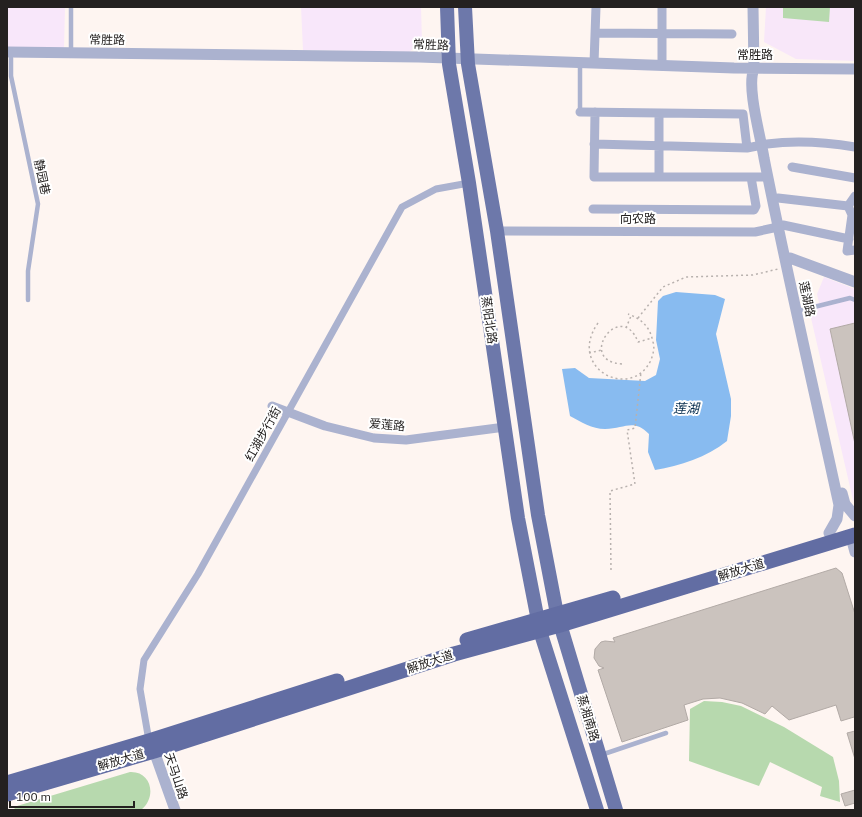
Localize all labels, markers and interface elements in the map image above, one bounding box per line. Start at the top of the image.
street label: 常胜路 [89,32,125,47]
street label: 常胜路 [413,36,449,53]
street label: 常胜路 [737,47,773,62]
street label: 静园巷 [31,158,54,196]
street label: 向农路 [620,211,656,226]
street label: 莲湖路 [796,280,819,318]
street label: 蒸阳北路 [479,295,500,345]
water label: 莲湖 [673,400,701,417]
street label: 红湖步行街 [241,404,284,464]
street label: 爱莲路 [368,415,406,434]
street label: 解放大道 [716,555,766,584]
street label: 解放大道 [405,647,455,676]
street label: 蒸湘南路 [574,693,603,743]
street label: 解放大道 [96,746,146,773]
street label: 天马山路 [162,751,191,801]
scale bar [10,783,134,809]
text: 100 m [16,789,51,804]

